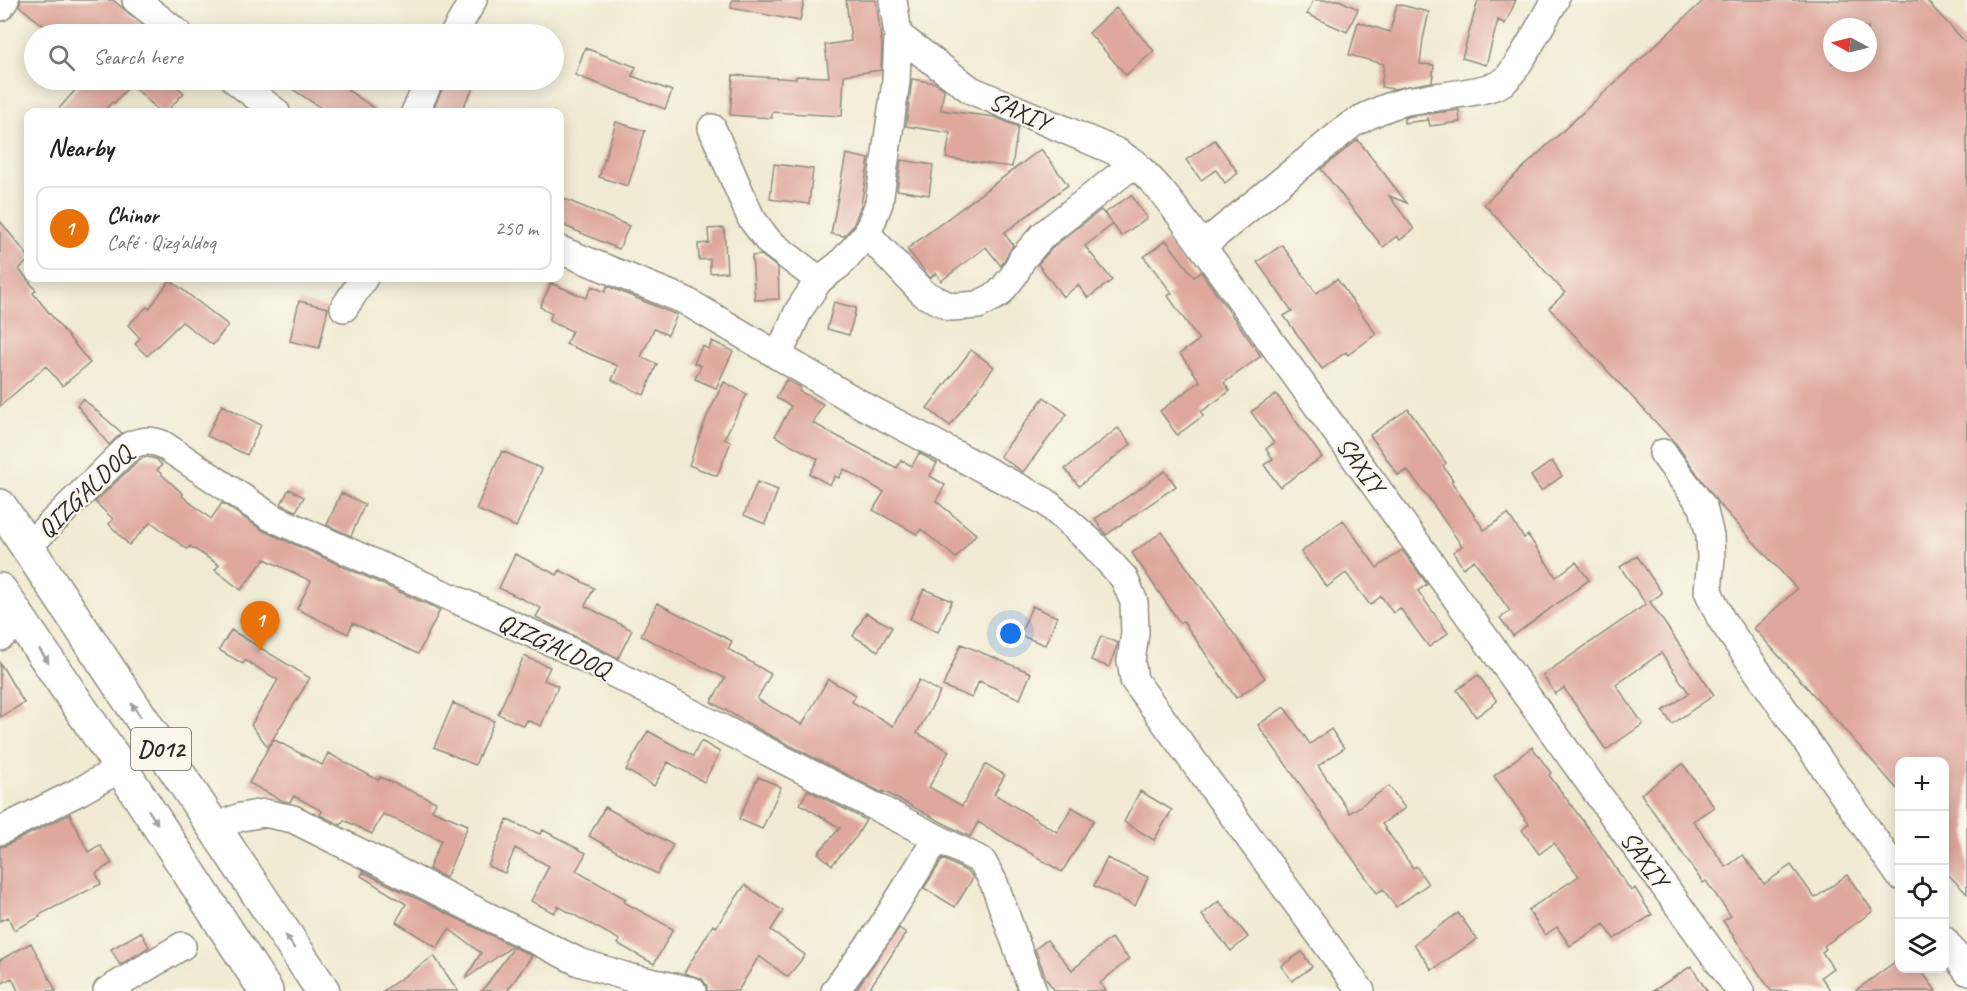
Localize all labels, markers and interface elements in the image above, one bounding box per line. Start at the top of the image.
north arrow [1823,18,1877,72]
search box [24,24,564,90]
icon: search [45,41,78,74]
text: Search here [93,43,183,71]
street label: SAXIY [984,84,1059,140]
text: Nearby [48,131,113,164]
text: Chinor [107,202,158,230]
text: 1 [65,216,74,241]
text: 250 m [495,216,538,241]
text: Café · Qizg'aldoq [107,230,215,255]
street label: SAXIY [1329,430,1395,504]
street label: QIZG'ALDOQ [30,437,141,546]
pin: 1 [240,602,280,651]
street label: QIZG'ALDOQ [493,605,617,687]
your location [996,619,1025,648]
one-way arrow [39,647,50,664]
one-way arrow [130,702,141,718]
road number: D012 [131,728,191,770]
map controls [1895,757,1949,973]
button: + [1895,757,1949,811]
one-way arrow [148,809,159,826]
button: − [1895,811,1949,865]
street label: SAXIY [1613,824,1679,898]
button: locate [1895,865,1949,919]
button: layers [1895,919,1949,973]
one-way arrow [284,935,296,951]

